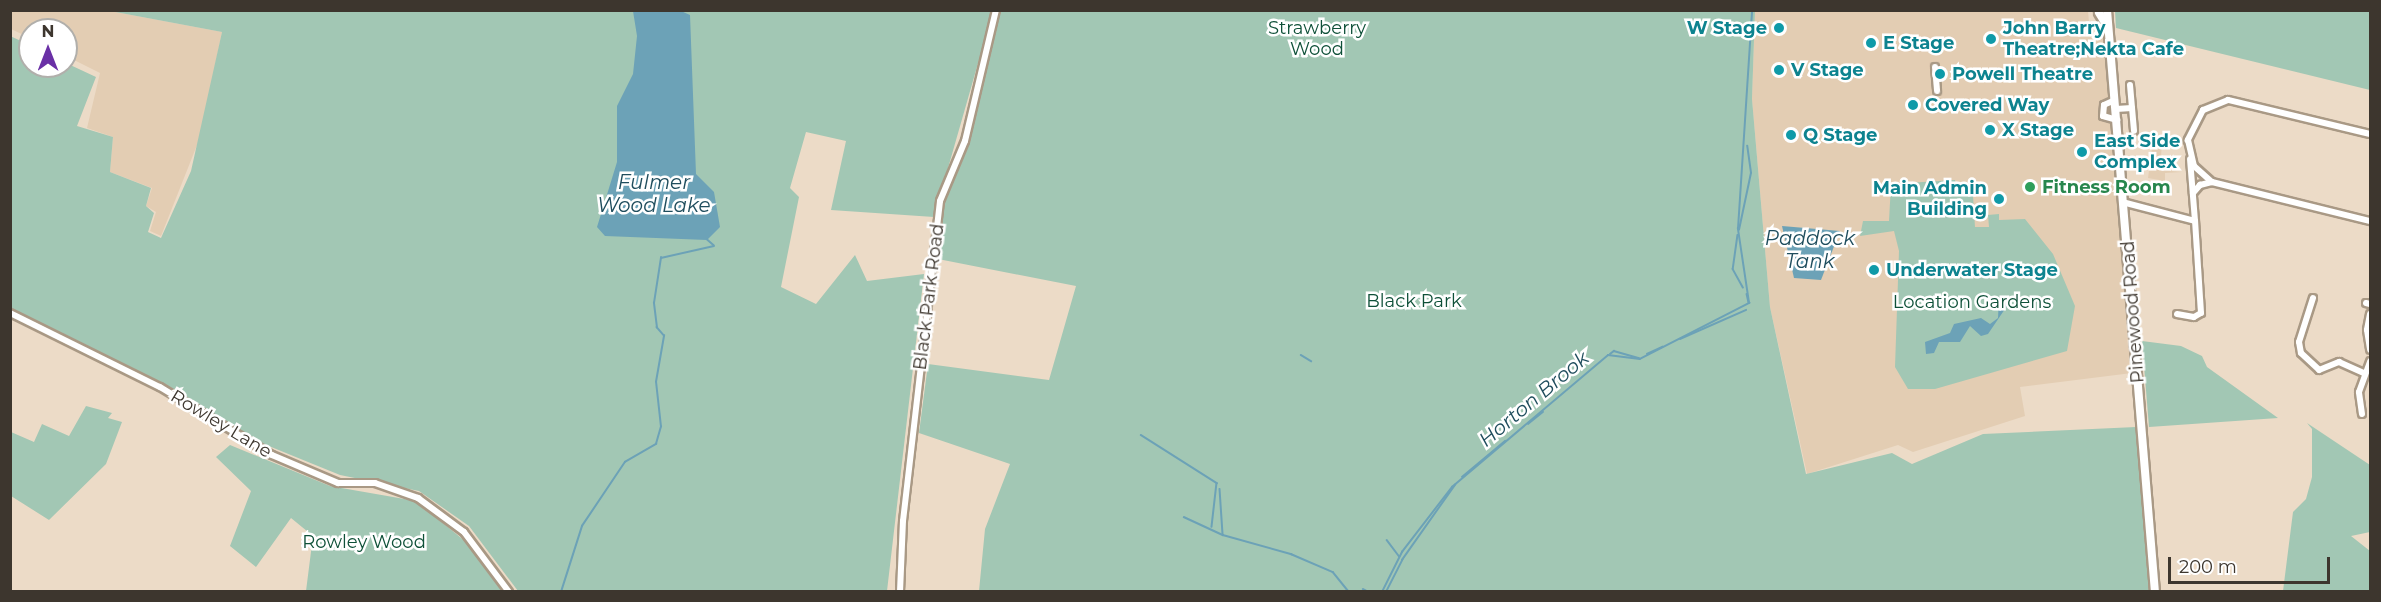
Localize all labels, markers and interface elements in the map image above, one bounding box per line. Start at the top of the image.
place label: W Stage [1687,17,1767,39]
north arrow [18,18,78,78]
park label: Strawberry Wood [1268,18,1366,60]
place label: John Barry Theatre;Nekta Cafe [2003,18,2184,60]
marker: W Stage [1772,21,1786,35]
text: N [42,22,54,41]
place label: E Stage [1883,32,1954,54]
marker: John Barry Theatre;Nekta Cafe [1984,32,1998,46]
marker: E Stage [1864,36,1878,50]
place label: V Stage [1791,59,1864,81]
marker: V Stage [1772,63,1786,77]
place label: Powell Theatre [1952,63,2093,85]
marker: Powell Theatre [1933,67,1947,81]
place label: Covered Way [1925,94,2049,116]
marker: Covered Way [1906,98,1920,112]
place label: X Stage [2002,119,2074,141]
marker: X Stage [1983,123,1997,137]
place label: Q Stage [1803,124,1877,146]
marker: Q Stage [1784,128,1798,142]
place label: East Side Complex [2094,131,2180,174]
marker: East Side Complex [2075,145,2089,159]
water label: Fulmer Wood Lake [597,170,711,217]
place label: Fitness Room [2042,176,2171,198]
place label: Main Admin Building [1873,178,1987,220]
marker: Fitness Room [2023,180,2037,194]
marker: Main Admin Building [1992,192,2006,206]
street label: Black Park Road [909,223,949,371]
water label: Paddock Tank [1765,227,1855,274]
street label: Pinewood Road [2117,240,2149,384]
place label: Underwater Stage [1886,259,2058,281]
marker: Underwater Stage [1867,263,1881,277]
park label: Black Park [1366,290,1462,312]
park label: Location Gardens [1893,291,2051,313]
water label: Horton Brook [1474,346,1594,452]
street label: Rowley Lane [167,385,275,463]
park label: Rowley Wood [302,531,426,553]
scale bar [2171,545,2333,583]
text: 200 m [2179,556,2237,578]

